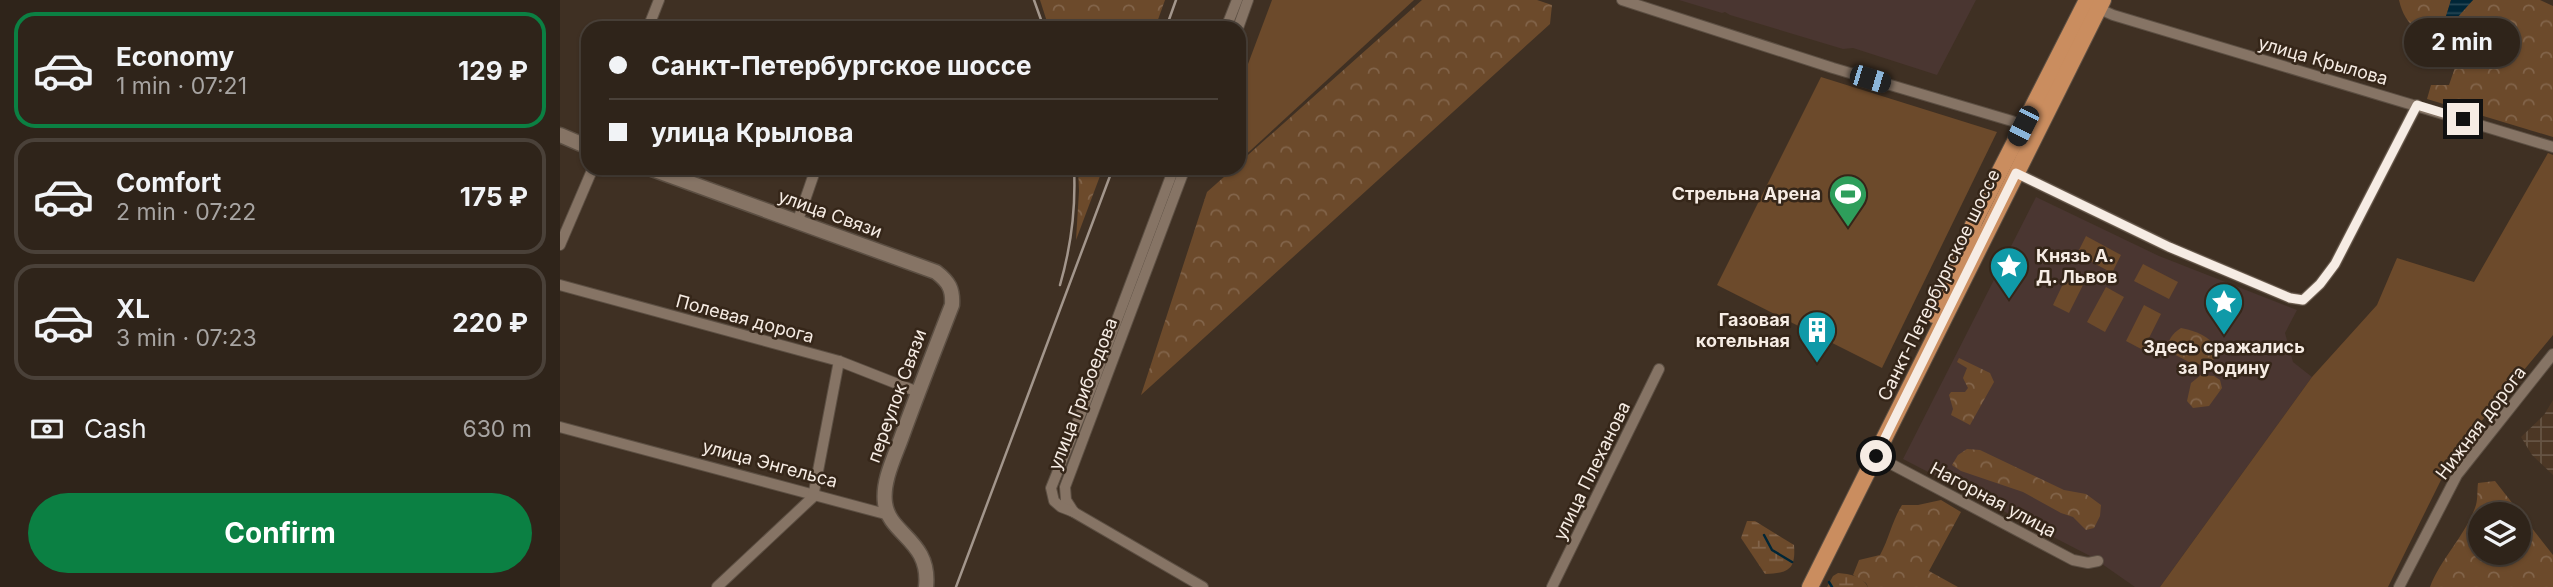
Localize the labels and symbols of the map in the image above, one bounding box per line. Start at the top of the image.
callout: 2 min [2405,18,2521,66]
street label: улица Крылова [2256,32,2390,89]
car [1847,63,1894,95]
car [2005,103,2042,149]
route end [2447,103,2479,135]
street label: Санкт-Петербургское шоссе [1873,166,2004,404]
sports icon: Стрельна Арена [1827,173,1869,228]
place label: Стрельна Арена [1672,183,1821,204]
street label: улица Связи [775,185,885,242]
place icon: Князь А. Д. Львов [1988,245,2030,300]
place label: Князь А. Д. Львов [2036,245,2117,287]
place icon: Здесь сражались за Родину [2203,281,2245,336]
street label: Полевая дорога [674,290,817,347]
place label: Газовая котельная [1696,309,1790,351]
building icon: Газовая котельная [1796,309,1838,364]
street label: улица Грибоедова [1044,315,1121,473]
street label: переулок Связи [863,326,930,465]
place label: Здесь сражались за Родину [2143,336,2305,378]
street label: Нижняя дорога [2431,362,2530,483]
street label: улица Плеханова [1549,398,1634,544]
street label: улица Энгельса [700,435,840,492]
route start [1860,440,1892,472]
street label: Нагорная улица [1927,457,2060,542]

